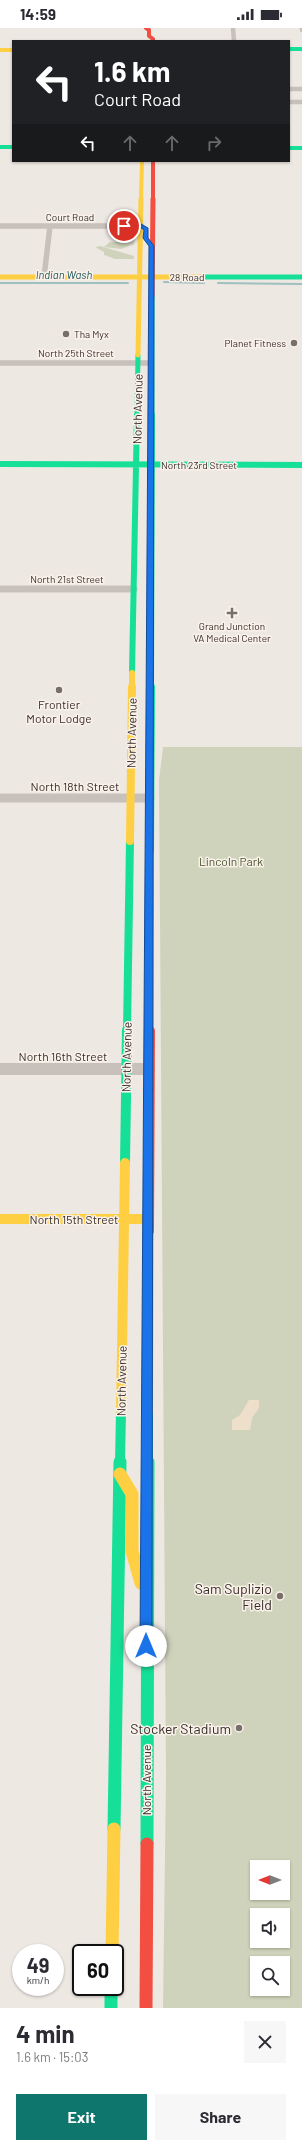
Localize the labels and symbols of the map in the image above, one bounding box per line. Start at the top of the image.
pin [107,209,141,243]
street label: Court Road [46,211,94,223]
water label: Indian Wash [36,268,92,281]
street label: 28 Road [170,271,204,283]
place label: Tha Myx [74,328,109,340]
marker: Tha Myx [61,329,71,339]
place label: Planet Fitness [225,337,286,349]
marker: Planet Fitness [289,338,299,348]
street label: North 25th Street [38,347,114,359]
street label: North Avenue [129,374,145,444]
street label: North 23rd Street [161,459,237,471]
street label: North 21st Street [30,573,104,585]
marker: Grand Junction VA Medical Center [226,607,238,619]
place label: Grand Junction VA Medical Center [193,620,271,644]
marker: Frontier Motor Lodge [54,685,64,695]
place label: Frontier Motor Lodge [26,697,92,725]
street label: North Avenue [123,698,139,768]
street label: North 18th Street [31,779,119,793]
park label: Lincoln Park [199,854,263,868]
street label: North Avenue [118,1022,134,1092]
street label: North 16th Street [19,1049,107,1063]
street label: North 15th Street [30,1212,118,1226]
street label: North Avenue [113,1346,129,1416]
place label: Sam Suplizio Field [195,1580,272,1613]
marker: Sam Suplizio Field [275,1591,285,1601]
position arrow [125,1625,167,1667]
place label: Stocker Stadium [130,1720,231,1737]
marker: Stocker Stadium [234,1723,244,1733]
street label: North Avenue [139,1745,153,1815]
north arrow [250,1860,290,1900]
speed limit sign: 60 [72,1944,124,1996]

